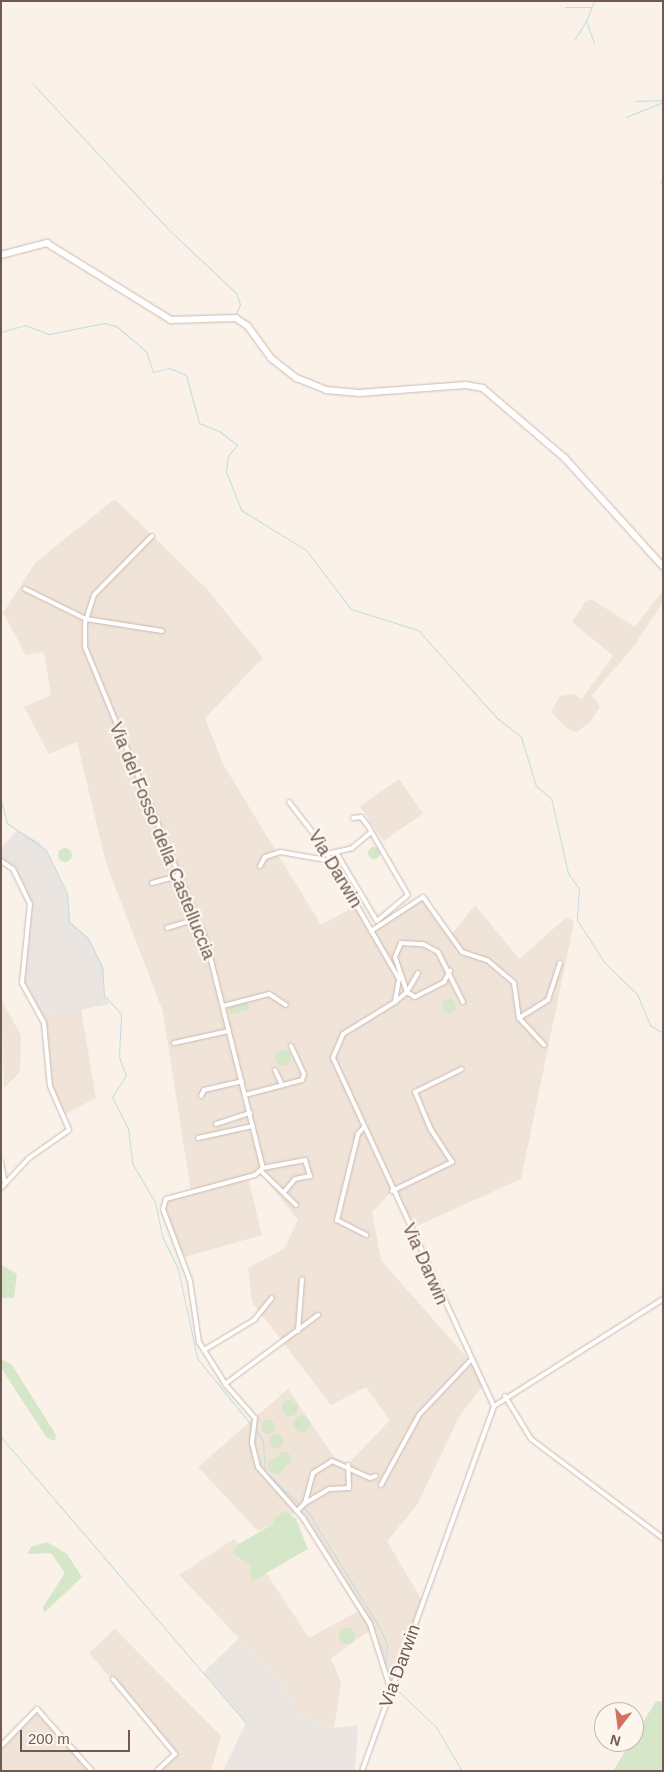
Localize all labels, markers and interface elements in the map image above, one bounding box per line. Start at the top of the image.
street label: Via del Fosso della Castelluccia [104,719,220,963]
street label: Via Darwin [303,826,367,912]
street label: Via Darwin [398,1220,452,1308]
street label: Via Darwin [375,1622,425,1710]
north arrow [594,1702,644,1752]
scale bar [22,1720,132,1752]
text: 200 m [28,1730,70,1747]
text: N [608,1731,622,1750]

